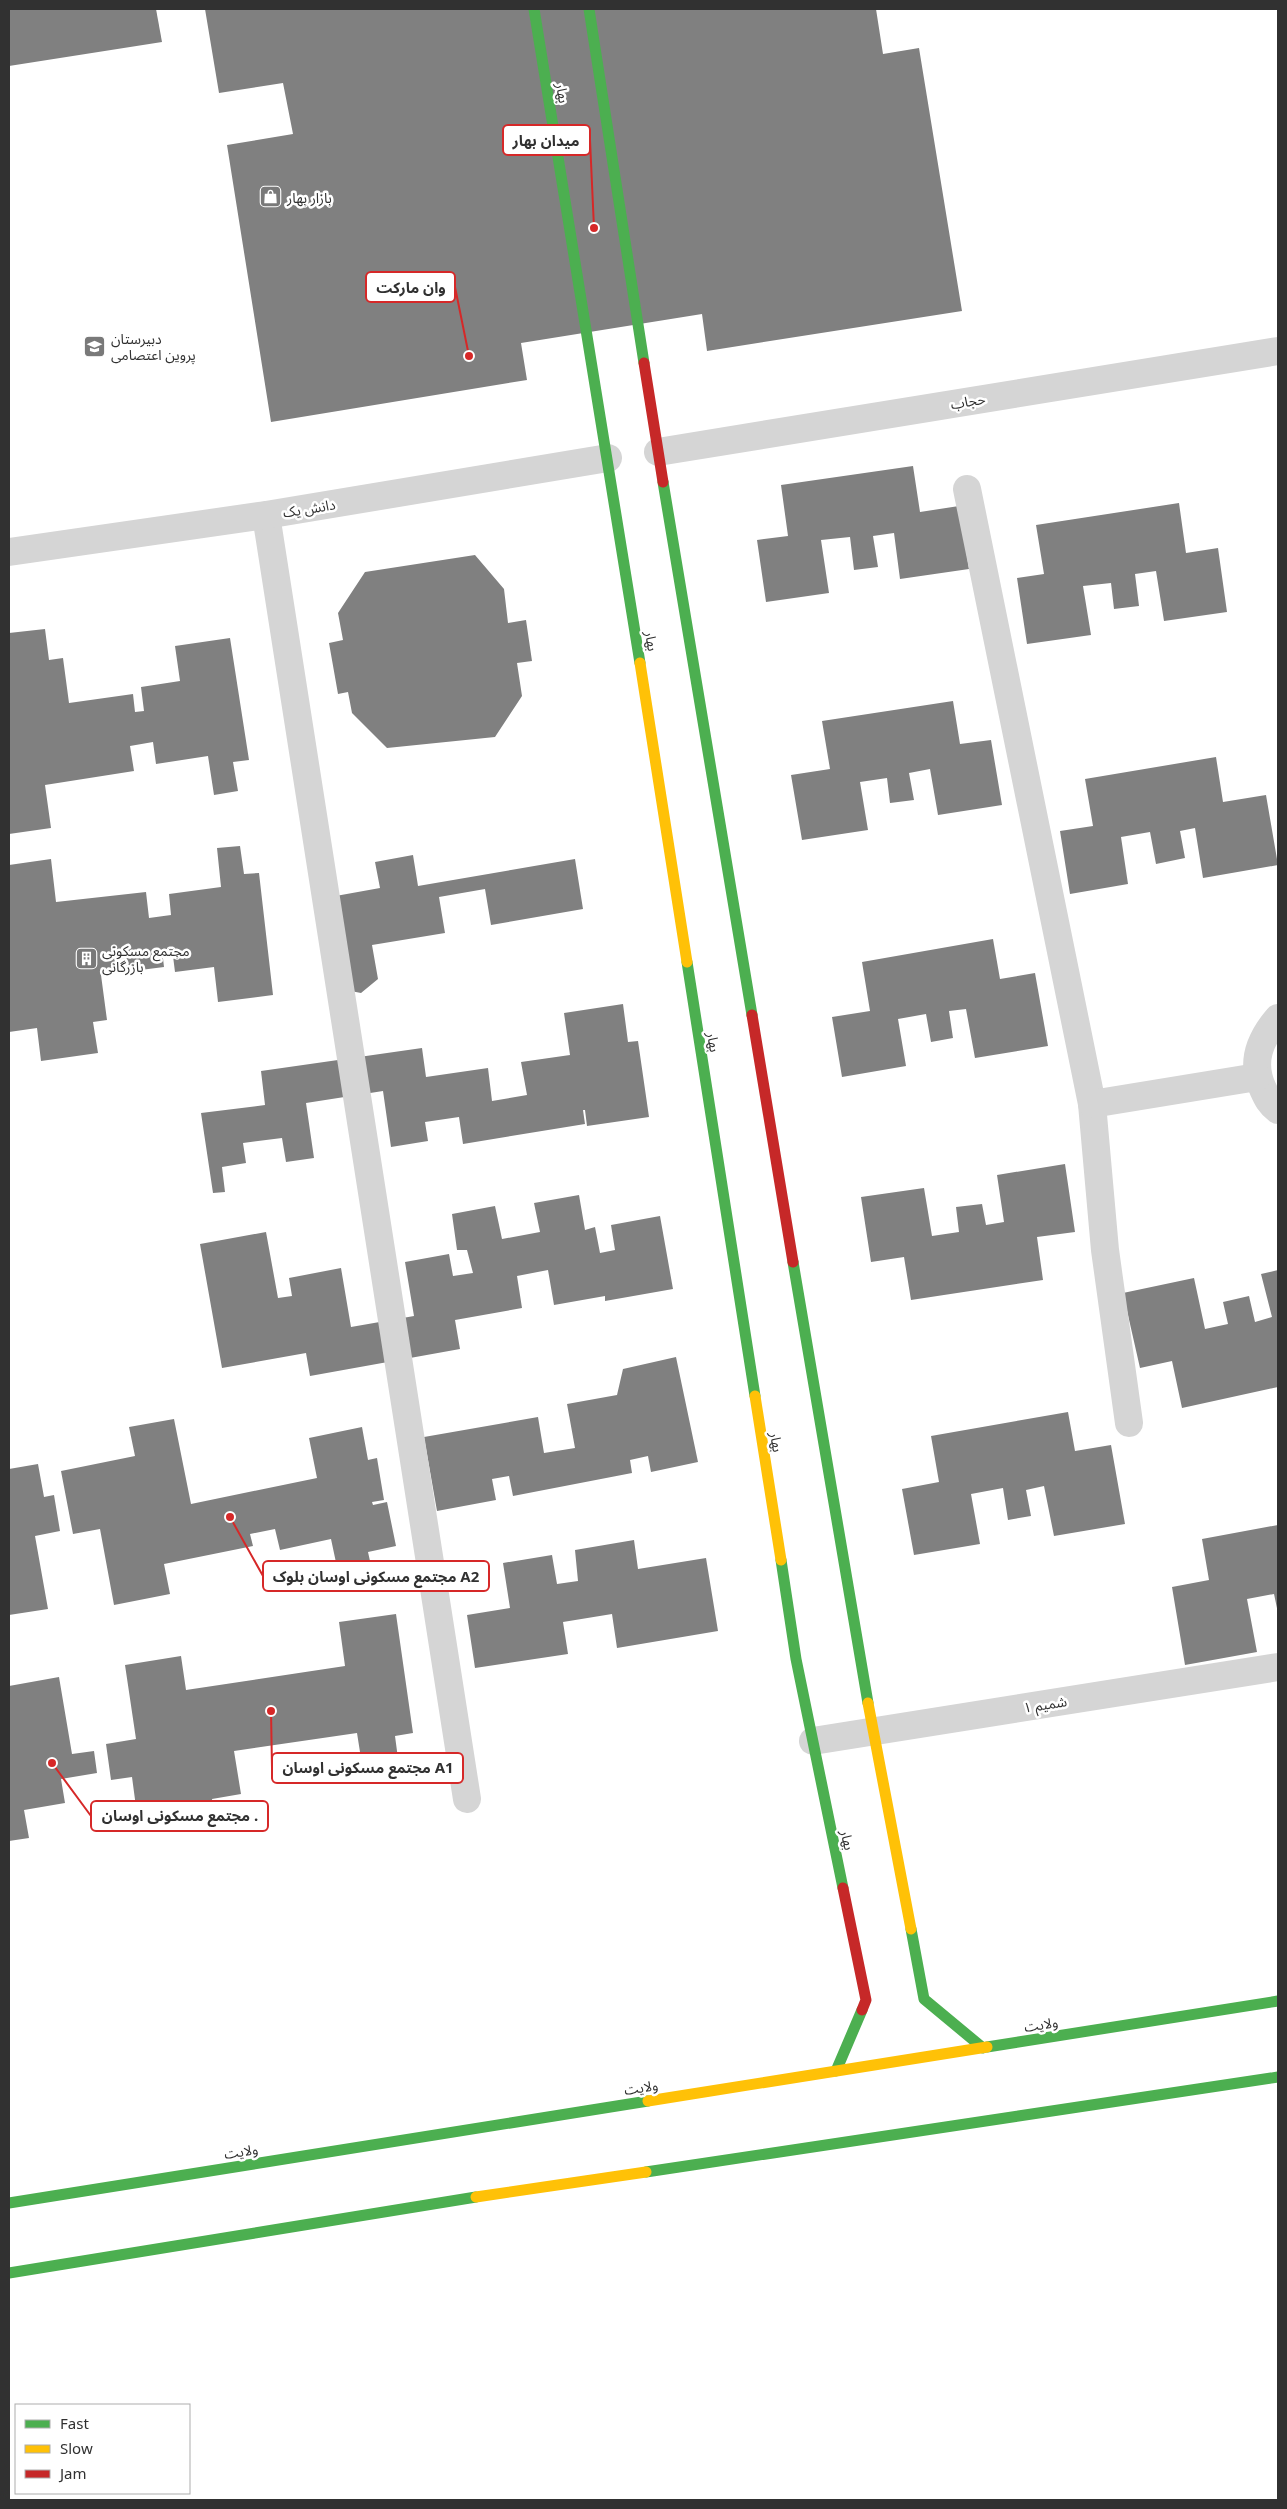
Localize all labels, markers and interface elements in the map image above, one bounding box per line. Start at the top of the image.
street label: بهار [552,81,574,105]
callout: میدان بهار [503,125,590,155]
text: میدان بهار [512,130,579,150]
shop icon: بازار بهار [259,185,283,209]
place label: بازار بهار [286,188,332,207]
callout: وان مارکت [366,272,455,302]
text: وان مارکت [376,277,446,297]
place label: دبیرستان پروین اعتصامی [111,329,196,365]
school or university icon: دبیرستان پروین اعتصامی [83,334,107,358]
street label: حجاب [949,389,987,413]
street label: دانش یک [281,494,337,522]
street label: بهار [641,629,663,653]
place label: مجتمع مسکونی بازرگانی [102,941,190,976]
building icon: مجتمع مسکونی بازرگانی [74,946,98,970]
street label: بهار [703,1030,725,1054]
street label: بهار [766,1430,788,1454]
callout: مجتمع مسکونی اوسان بلوک A2 [263,1561,489,1591]
text: مجتمع مسکونی اوسان بلوک A2 [273,1566,480,1588]
street label: شمیم ۱ [1022,1691,1068,1719]
callout: مجتمع مسکونی اوسان A1 [272,1753,463,1783]
text: مجتمع مسکونی اوسان A1 [282,1757,454,1779]
callout: مجتمع مسکونی اوسان . [91,1801,268,1831]
text: مجتمع مسکونی اوسان . [102,1805,258,1827]
street label: بهار [836,1827,859,1852]
street label: ولایت [1023,2012,1059,2036]
street label: ولایت [623,2075,659,2099]
street label: ولایت [223,2139,259,2163]
legend [15,2404,190,2494]
text: Fast [60,2413,89,2433]
text: Slow [60,2438,93,2458]
text: Jam [58,2463,87,2483]

